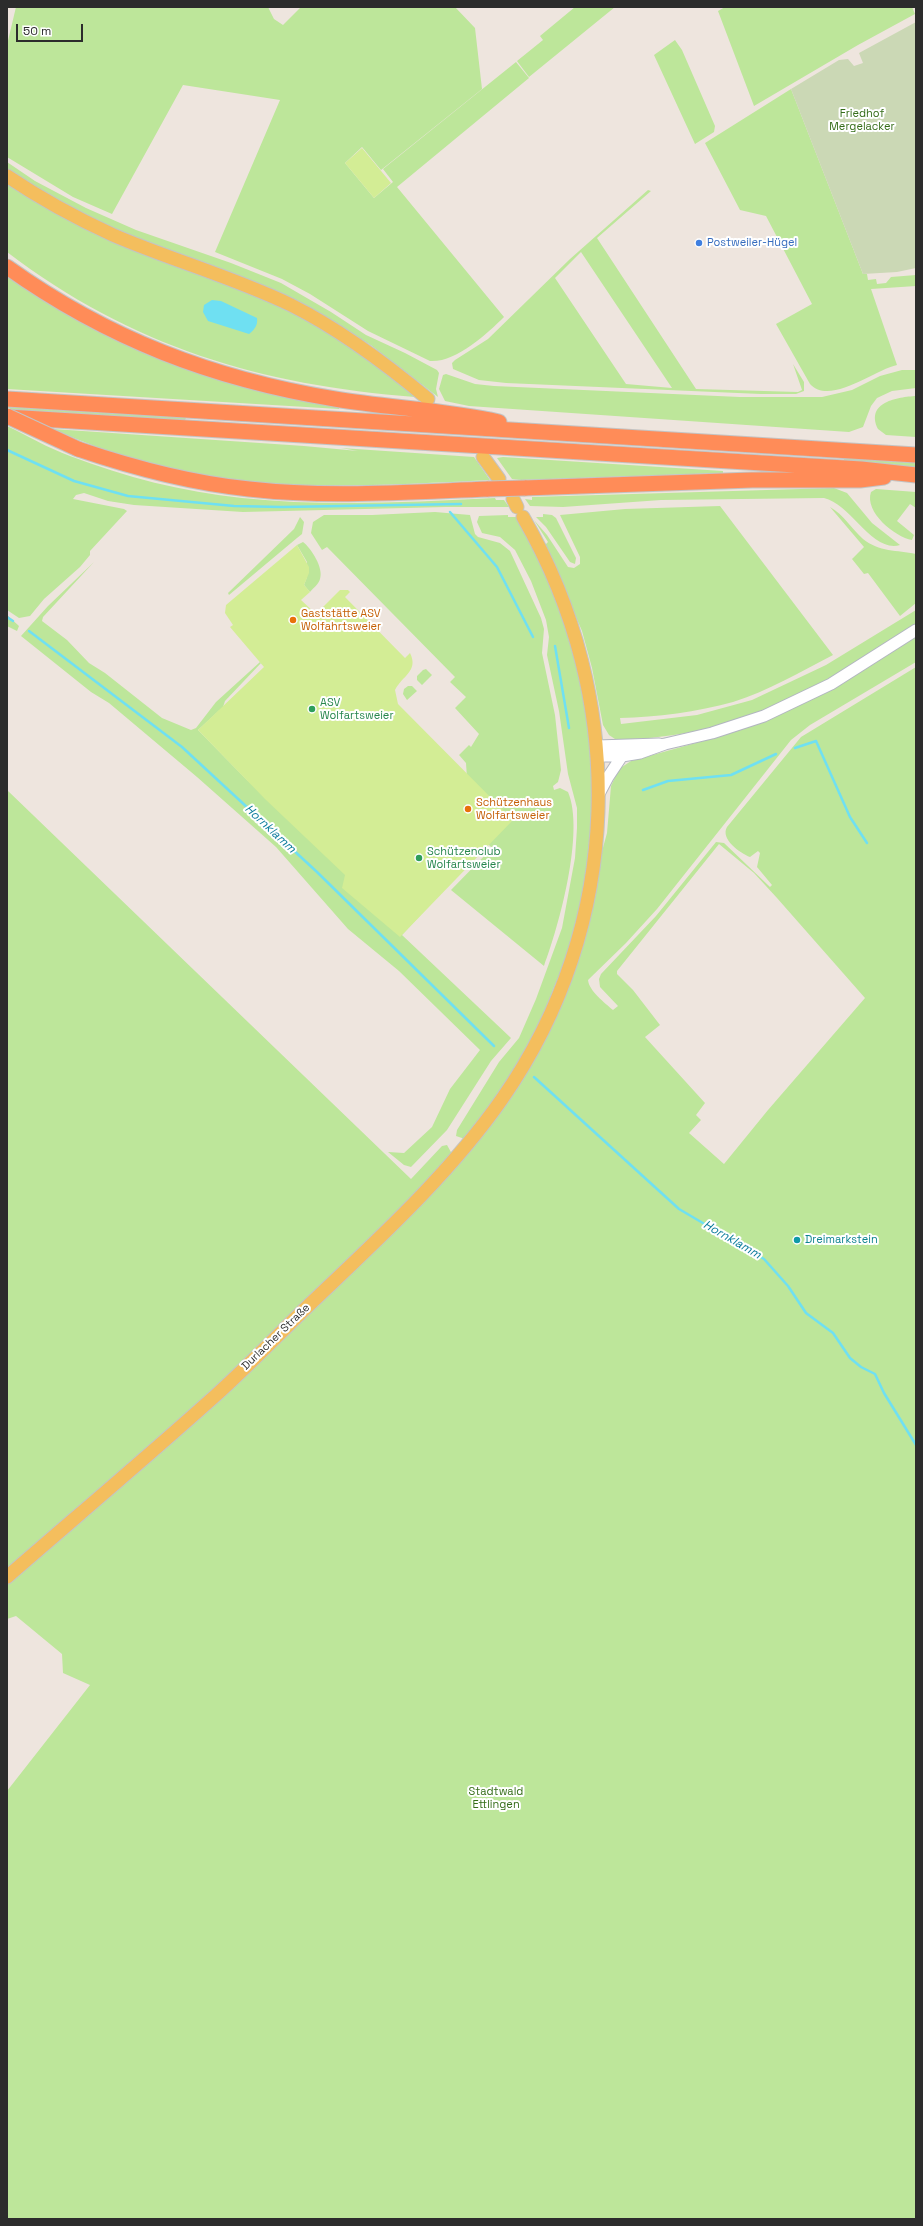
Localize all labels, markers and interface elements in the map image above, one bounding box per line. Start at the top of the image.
scale bar [18,16,85,42]
text: 50 m [23,23,51,39]
park label: Friedhof Mergelacker [829,107,895,133]
place label: Postweiler-Hügel [707,236,797,250]
marker: Postweiler-Hügel [694,238,704,248]
place label: Gaststätte ASV Wolfahrtsweier [301,607,381,633]
marker: Gaststätte ASV Wolfahrtsweier [288,615,298,625]
place label: ASV Wolfartsweier [320,696,394,722]
marker: ASV Wolfartsweier [307,704,317,714]
place label: Schützenhaus Wolfartsweier [476,796,552,822]
water label: Hornklamm [242,802,298,856]
marker: Schützenhaus Wolfartsweier [463,804,473,814]
place label: Schützenclub Wolfartsweier [427,845,501,871]
marker: Schützenclub Wolfartsweier [414,853,424,863]
water label: Hornklamm [701,1218,763,1262]
place label: Dreimarkstein [805,1233,878,1247]
marker: Dreimarkstein [792,1235,802,1245]
street label: Durlacher Straße [239,1301,313,1373]
park label: Stadtwald Ettlingen [469,1785,523,1811]

